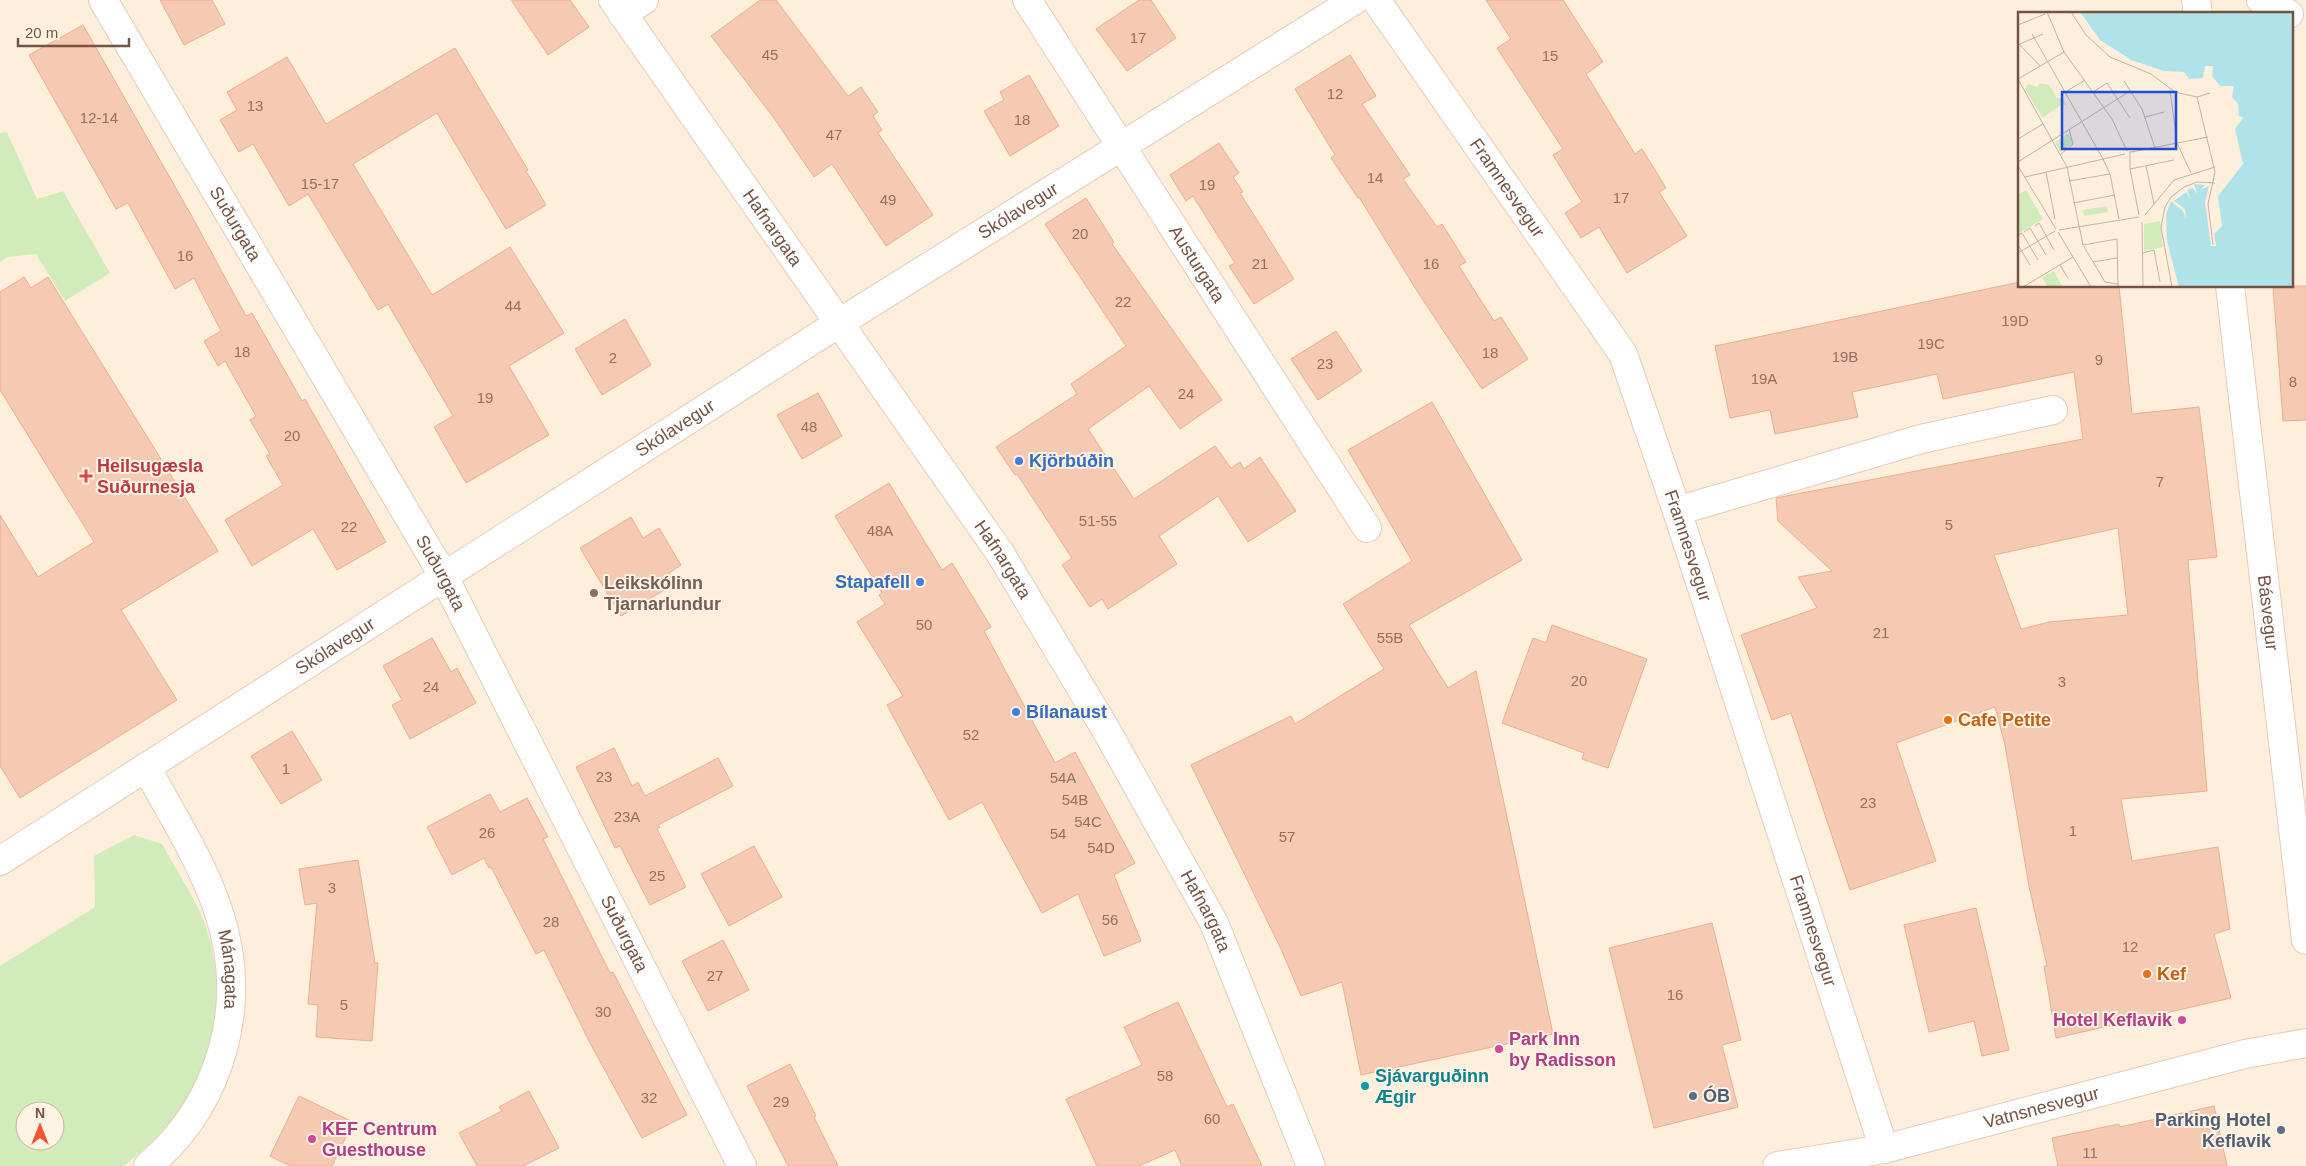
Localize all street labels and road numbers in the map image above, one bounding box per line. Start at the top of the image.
street label: Framnesvegur [1466,134,1548,241]
street label: Skólavegur [975,178,1062,243]
street label: Suðurgata [206,183,266,266]
street label: Hafnargata [739,186,807,271]
street label: Austurgata [1165,222,1230,307]
street label: Skólavegur [632,395,718,461]
street label: Framnesvegur [1660,487,1716,604]
street label: Hafnargata [970,517,1036,603]
street label: Suðurgata [412,532,470,615]
street label: Básvegur [2254,574,2282,652]
street label: Skólavegur [292,613,378,679]
street label: Hafnargata [1176,867,1235,956]
street label: Framnesvegur [1786,872,1841,989]
street label: Suðurgata [597,892,653,976]
street label: Mánagata [214,928,241,1011]
street label: Vatnsnesvegur [1981,1083,2101,1132]

